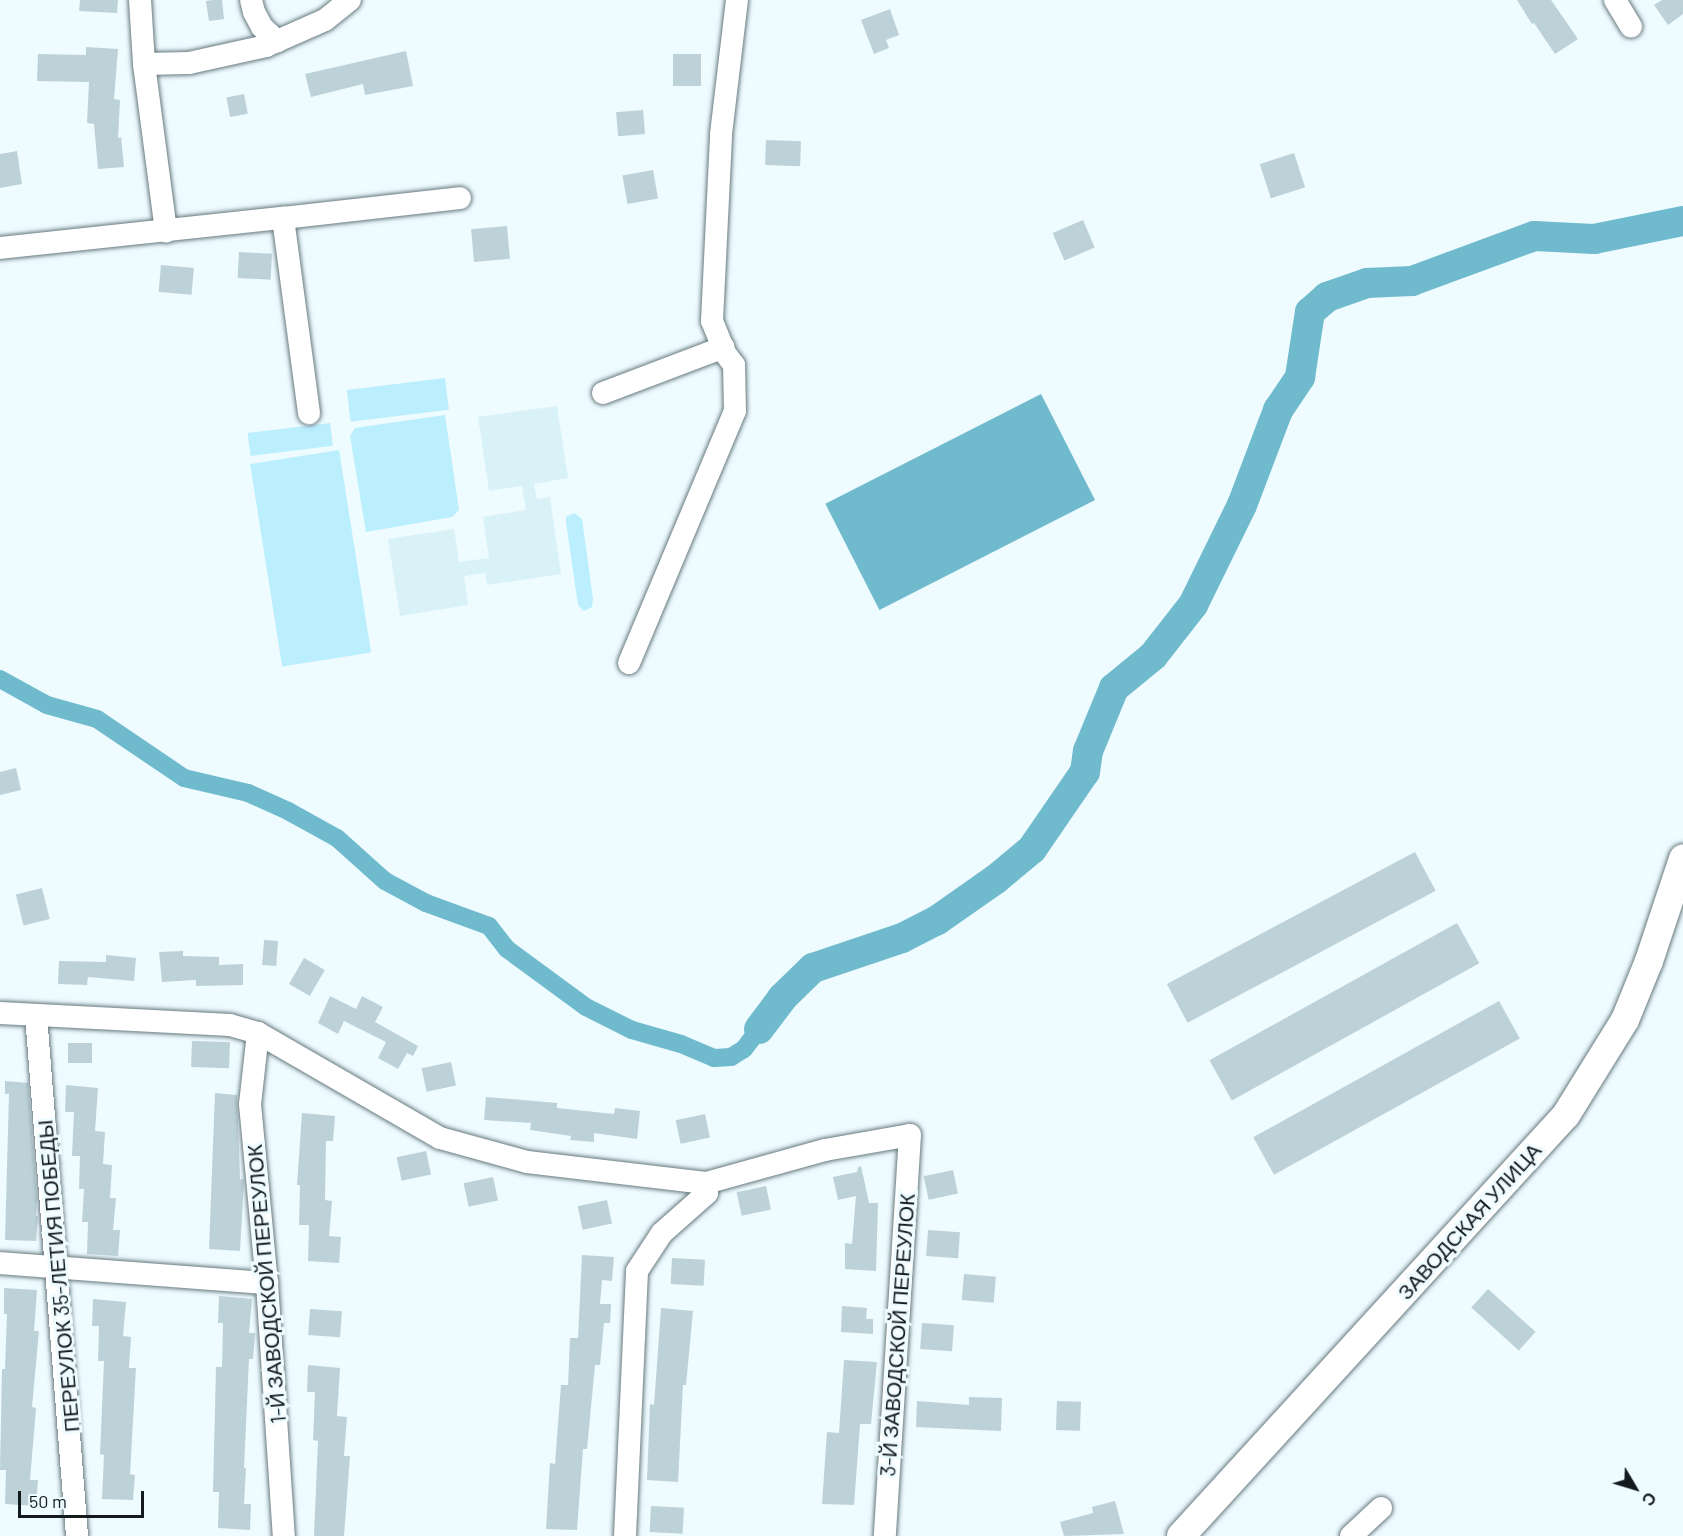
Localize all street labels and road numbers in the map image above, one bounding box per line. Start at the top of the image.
street label: ПЕРЕУЛОК 35-ЛЕТИЯ ПОБЕДЫ [32,1119,84,1433]
street label: ЗАВОДСКАЯ УЛИЦА [1392,1138,1546,1304]
street label: 1-Й ЗАВОДСКОЙ ПЕРЕУЛОК [241,1143,291,1425]
street label: 3-Й ЗАВОДСКОЙ ПЕРЕУЛОК [875,1193,919,1477]

